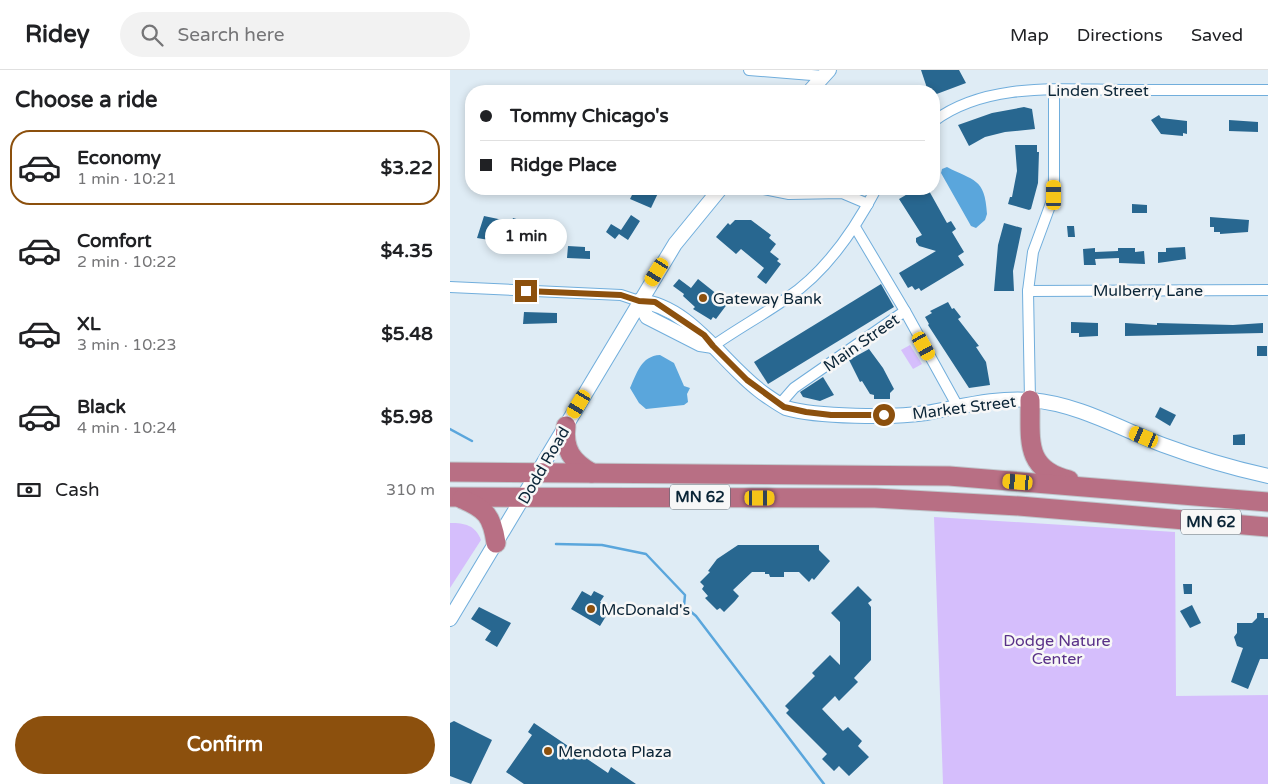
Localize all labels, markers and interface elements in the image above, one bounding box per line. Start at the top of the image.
search box [120,12,470,57]
text: Ridey [25,20,90,49]
icon: search [138,21,166,49]
text: Search here [178,24,284,46]
text: Map [1010,24,1049,46]
text: Directions [1077,24,1163,46]
text: Saved [1191,24,1243,46]
street label: Linden Street [1047,81,1149,101]
text: Choose a ride [15,87,158,113]
text: Tommy Chicago's [510,105,669,127]
icon: car [17,145,62,190]
text: Economy [77,147,161,169]
text: Ridge Place [510,154,617,176]
text: $3.22 [381,157,433,179]
text: 1 min · 10:21 [77,169,176,189]
car [1046,180,1061,210]
callout: 1 min [485,218,567,254]
text: 1 min [505,226,547,246]
icon: car [17,228,62,273]
text: Comfort [77,230,151,252]
text: $4.35 [381,240,433,262]
text: 2 min · 10:22 [77,252,176,272]
car [642,255,671,289]
route end [515,280,537,302]
street label: Mulberry Lane [1093,281,1203,301]
place label: Gateway Bank [713,289,822,309]
marker: Gateway Bank [697,292,709,304]
street label: Main Street [820,309,903,376]
icon: car [17,311,62,356]
text: XL [77,313,101,335]
text: $5.48 [381,323,433,345]
car [910,329,937,363]
text: 3 min · 10:23 [77,335,176,355]
car [564,387,593,421]
street label: Market Street [911,392,1017,424]
icon: car [17,394,62,439]
text: Black [77,396,126,418]
route start [873,404,895,426]
text: $5.98 [381,406,433,428]
text: 4 min · 10:24 [77,418,176,438]
street label: Dodd Road [514,423,574,508]
car [1127,424,1160,450]
car [1002,473,1033,491]
icon: cash [15,476,43,504]
text: Cash [55,479,100,501]
text: 310 m [386,480,435,500]
road number: MN 62 [670,484,730,510]
car [745,491,775,506]
road number: MN 62 [1181,510,1241,534]
place label: McDonald's [601,600,690,620]
marker: McDonald's [585,603,597,615]
park label: Dodge Nature Center [1003,631,1111,669]
button: Confirm [15,716,435,774]
place label: Mendota Plaza [558,742,672,762]
marker: Mendota Plaza [542,745,554,757]

